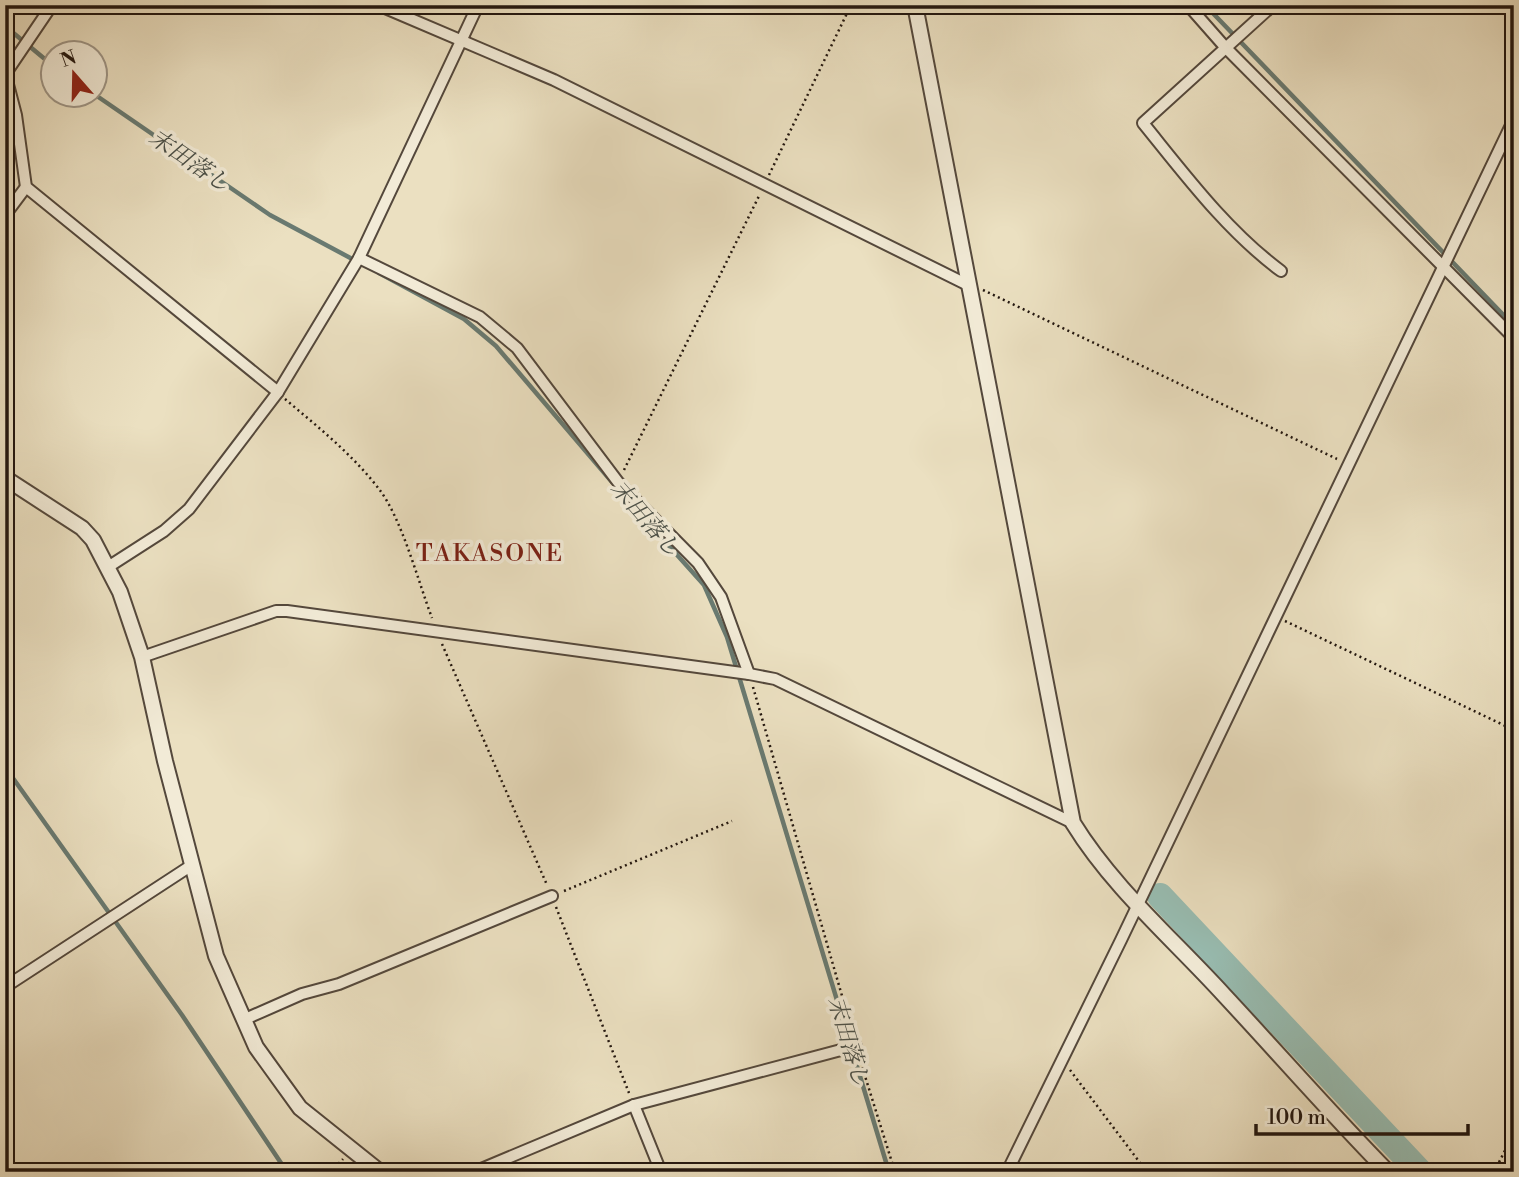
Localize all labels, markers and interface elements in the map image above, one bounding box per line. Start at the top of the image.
north arrow [38,38,108,108]
text: N [57,45,80,73]
water label: 末田落し [143,123,235,198]
water label: 末田落し [605,475,686,563]
district label: TAKASONE [416,539,564,569]
water label: 末田落し [821,993,875,1089]
scale bar [1256,1093,1468,1137]
text: 100 m [1267,1105,1326,1131]

